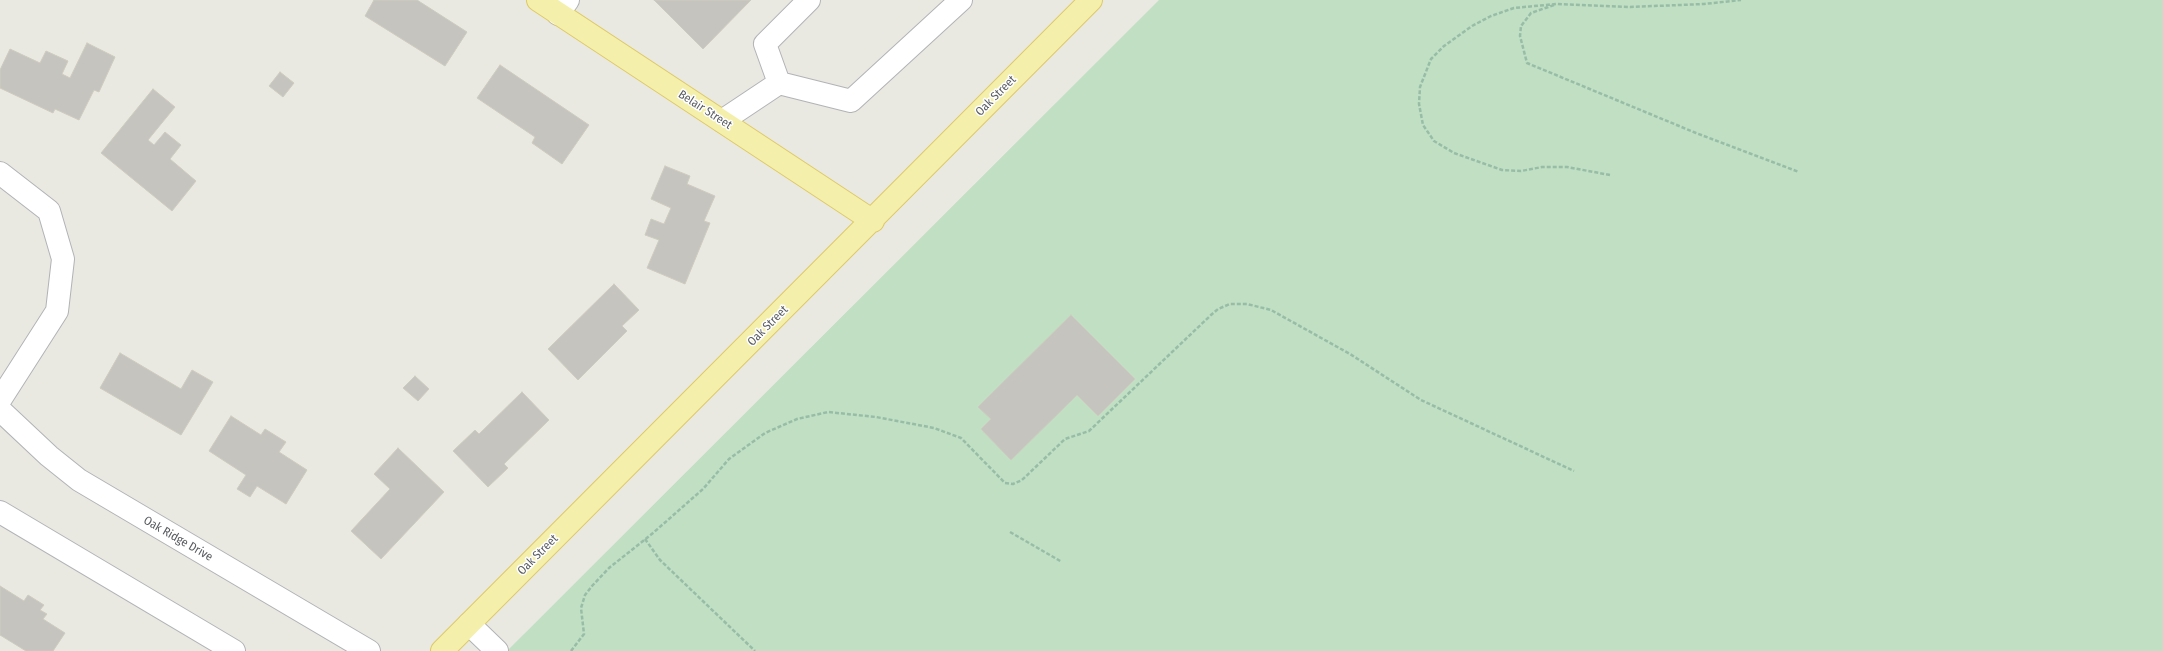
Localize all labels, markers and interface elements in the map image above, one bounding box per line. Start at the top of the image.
street label: Oak Street [973,73,1019,119]
street label: Belair Street [675,87,735,133]
street label: Oak Street [745,303,791,349]
street label: Oak Ridge Drive [141,513,215,565]
street label: Oak Street [515,532,561,578]

